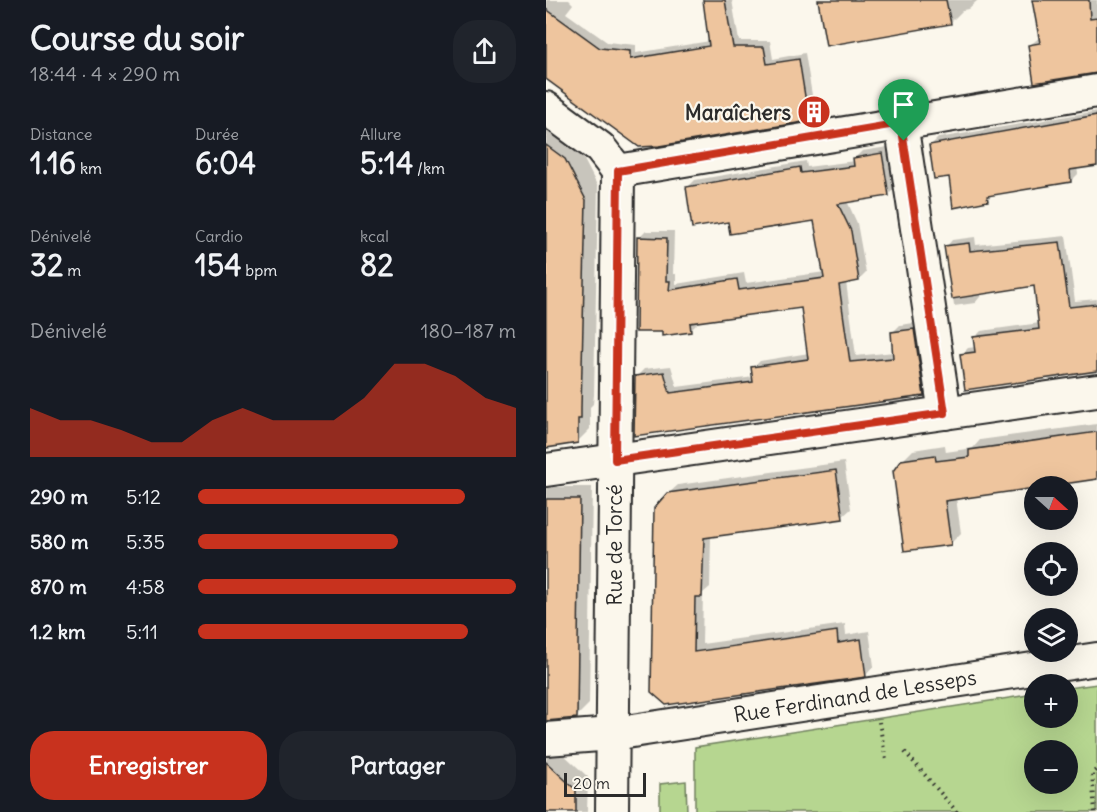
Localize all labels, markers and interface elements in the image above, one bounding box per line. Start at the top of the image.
text: Course du soir [30,17,244,59]
button: share [453,20,516,83]
text: 18:44 · 4 × 290 m [30,61,180,86]
pin [878,79,929,141]
icon: arrive [887,88,920,121]
building icon: Maraîchers [796,94,832,130]
place label: Maraîchers [685,99,791,126]
text: Distance [30,124,92,144]
text: Durée [195,124,239,144]
text: Allure [360,124,401,144]
text: 1.16 [30,144,76,182]
text: 6:04 [195,144,256,182]
text: 5:14 [360,144,413,182]
text: km [76,158,102,178]
text: /km [413,158,445,178]
text: Dénivelé [30,226,91,246]
text: Cardio [195,226,243,246]
text: kcal [360,226,389,246]
text: 32 [30,246,63,284]
text: 154 [195,246,242,284]
text: 82 [360,246,394,284]
text: m [63,260,81,280]
text: bpm [242,260,277,280]
text: Dénivelé [30,318,107,343]
text: 180–187 m [420,318,516,343]
north arrow [1024,476,1078,530]
map controls [1024,476,1078,794]
text: 290 m [30,484,88,509]
text: 5:12 [126,484,161,509]
street label: Rue de Torcé [601,484,628,606]
text: 580 m [30,529,88,554]
text: 5:35 [126,529,165,554]
button: locate [1024,542,1078,596]
text: 870 m [30,574,87,599]
text: 4:58 [126,574,165,599]
button: layers [1024,608,1078,662]
text: 1.2 km [30,619,86,644]
text: 5:11 [126,619,158,644]
street label: Rue Ferdinand de Lesseps [732,663,978,729]
button: + [1024,674,1078,728]
button: Enregistrer [30,731,267,800]
button: Partager [279,731,516,800]
button: − [1024,740,1078,794]
scale bar [564,770,646,798]
text: 20 m [573,773,610,793]

